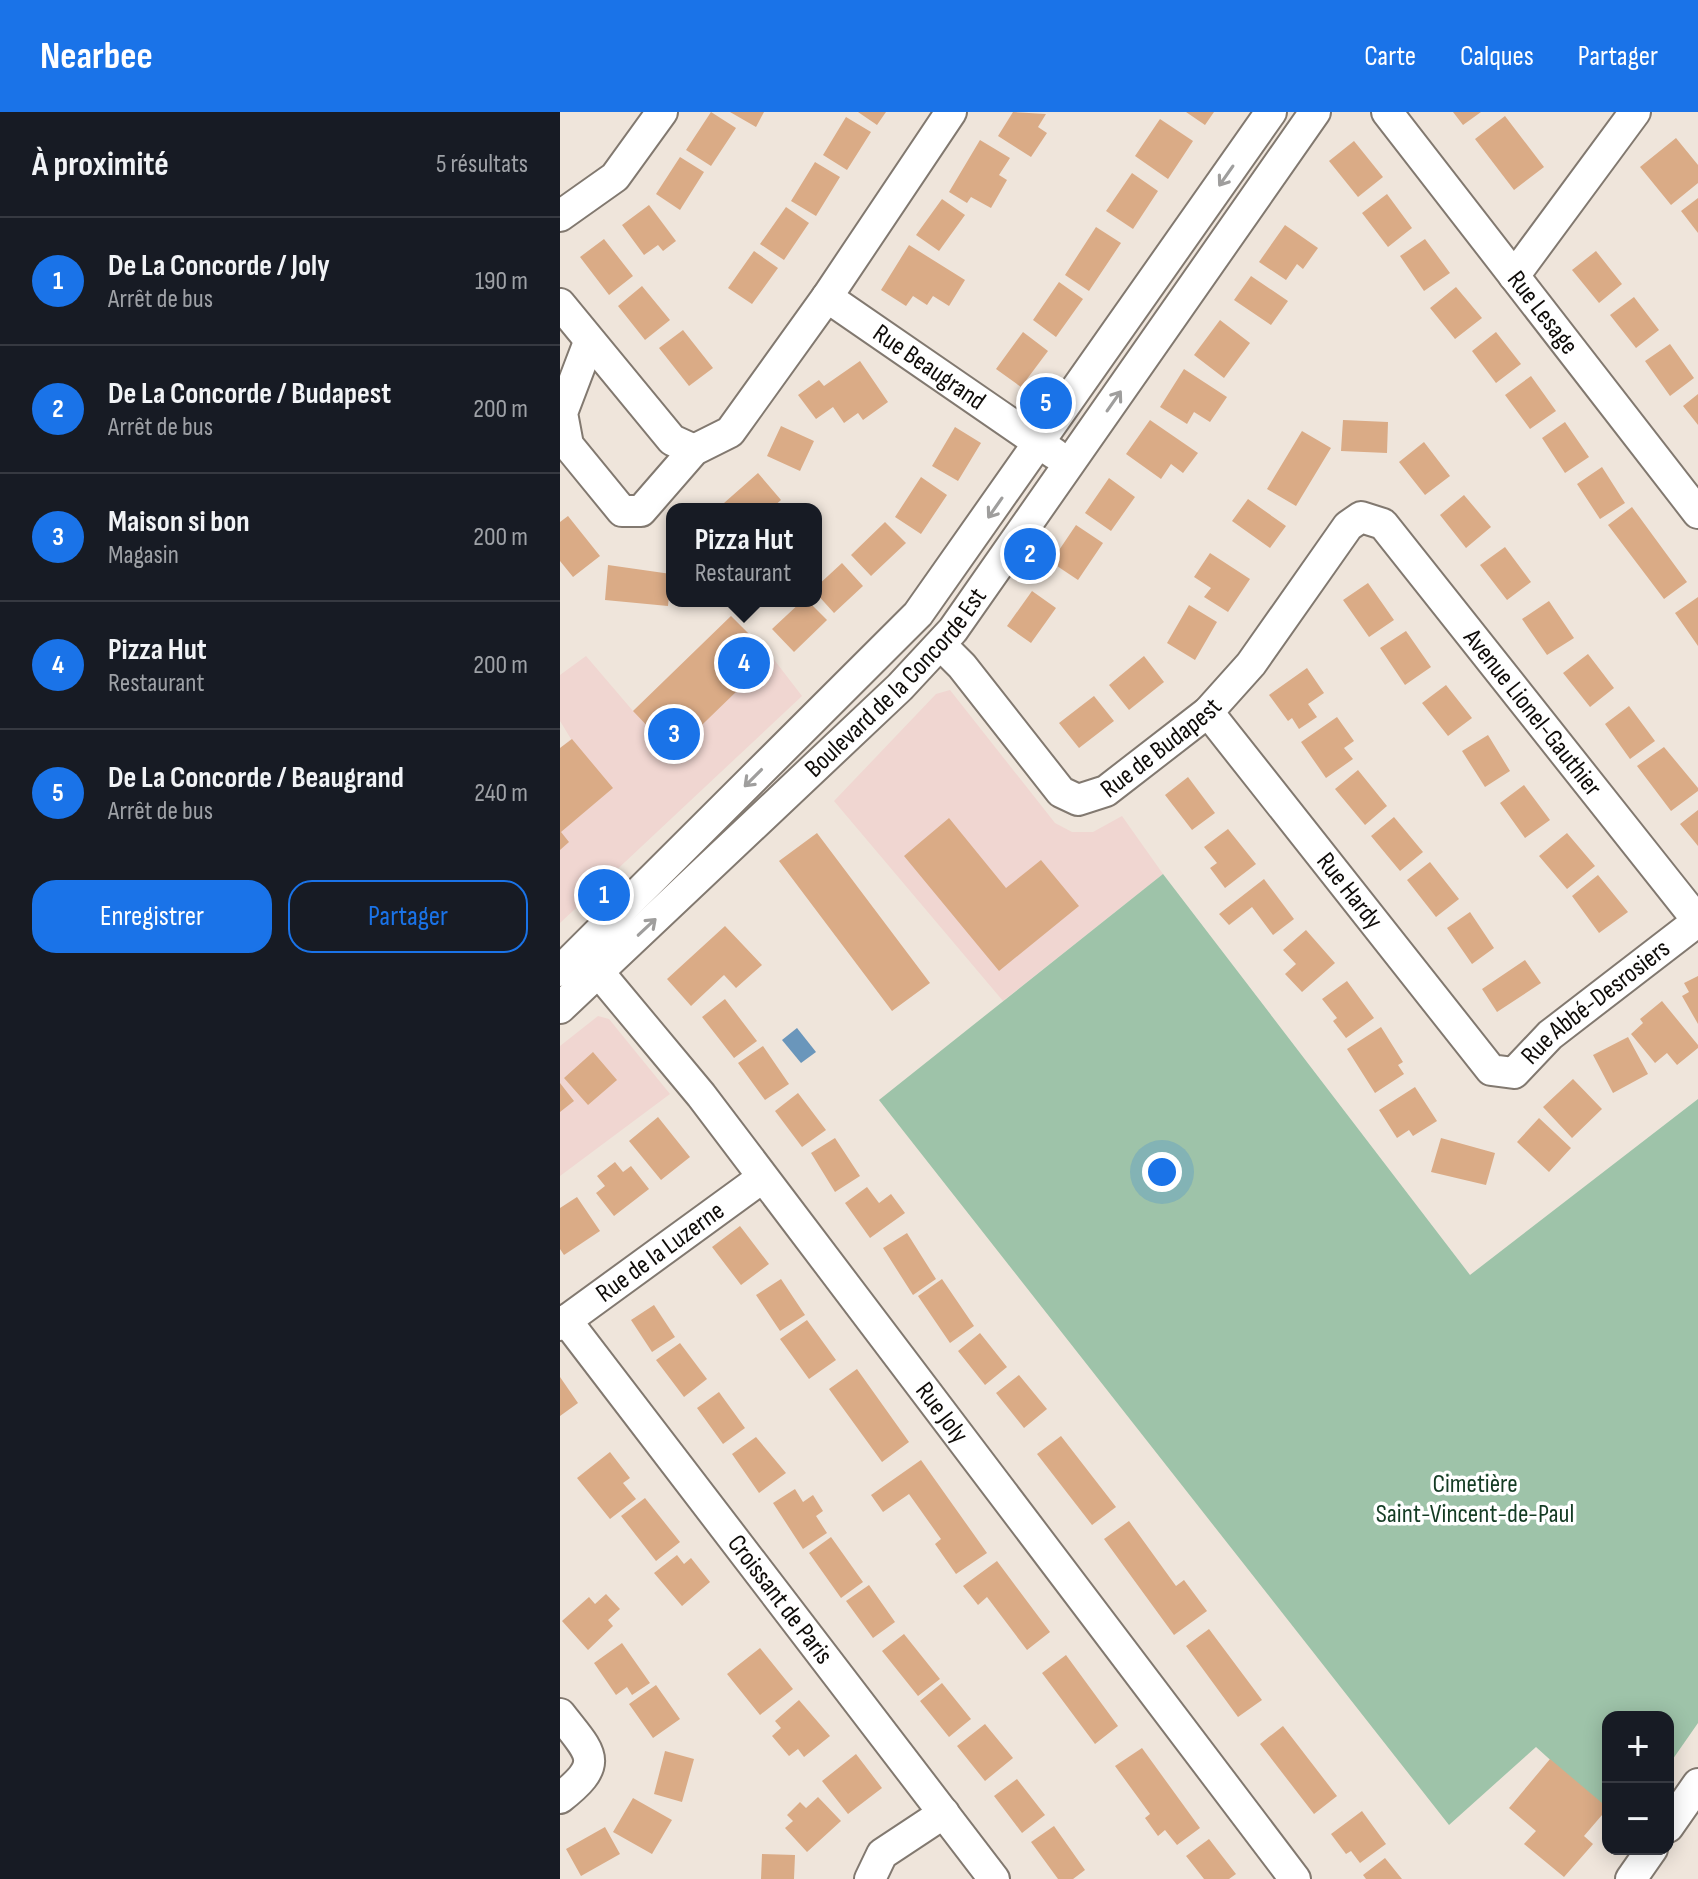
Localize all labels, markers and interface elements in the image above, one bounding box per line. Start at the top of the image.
text: Nearbee [40,34,153,79]
text: Carte [1364,40,1416,73]
text: Calques [1460,40,1534,73]
text: Partager [1578,40,1658,73]
text: À proximité [32,144,169,185]
text: 5 résultats [436,149,528,180]
one-way arrow [1218,164,1235,186]
text: De La Concorde / Joly [108,248,330,284]
street label: Rue Lesage [1501,265,1585,361]
text: 1 [53,266,63,297]
text: 190 m [475,266,528,297]
text: Arrêt de bus [108,284,213,315]
street label: Rue Beaugrand [867,318,991,417]
pin: 5 [1020,373,1072,433]
text: De La Concorde / Budapest [108,376,391,412]
one-way arrow [1106,390,1122,412]
text: 2 [52,394,64,425]
text: 200 m [473,394,528,425]
text: Arrêt de bus [108,412,213,443]
one-way arrow [987,496,1003,518]
popup [666,503,822,607]
text: Maison si bon [108,504,250,540]
text: 3 [52,522,64,553]
text: 200 m [473,522,528,553]
text: Pizza Hut [695,522,793,558]
pin: 2 [1004,524,1056,584]
text: Magasin [108,540,179,571]
text: Restaurant [695,558,791,589]
street label: Boulevard de la Concorde Est [799,582,993,784]
street label: Avenue Lionel-Gauthier [1456,622,1609,803]
text: Pizza Hut [108,632,207,668]
pin: 4 [718,633,770,693]
text: 4 [52,650,64,681]
text: 200 m [473,650,528,681]
text: Restaurant [108,668,204,699]
street label: Rue de Budapest [1095,692,1228,805]
pin: 3 [648,704,700,764]
text: De La Concorde / Beaugrand [108,760,404,796]
one-way arrow [743,769,763,788]
text: 5 [52,778,64,809]
text: 240 m [474,778,528,809]
text: Arrêt de bus [108,796,213,827]
street label: Rue Hardy [1310,846,1389,935]
pin: 1 [578,865,630,925]
button: Enregistrer [32,880,272,953]
button: Partager [288,880,528,953]
one-way arrow [636,918,656,936]
street label: Rue Abbé-Desrosiers [1515,933,1676,1071]
your location [1142,1152,1182,1192]
street label: Rue de la Luzerne [590,1195,730,1309]
street label: Rue Joly [909,1376,975,1449]
park label: Cimetière Saint-Vincent-de-Paul [1376,1469,1574,1530]
street label: Croissant de Paris [721,1529,839,1670]
map controls [1602,1711,1674,1855]
button: + [1602,1711,1674,1783]
button: − [1602,1783,1674,1855]

